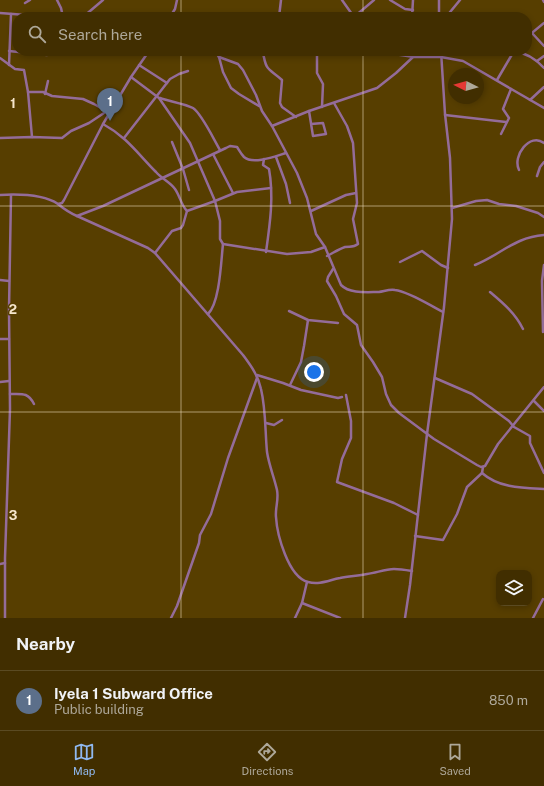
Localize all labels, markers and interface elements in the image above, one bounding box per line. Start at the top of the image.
search box [12,12,532,56]
icon: search [26,23,48,45]
text: Search here [58,26,142,43]
north arrow [448,68,484,104]
pin: 1 [97,88,123,121]
text: 1 [10,96,16,111]
text: 2 [9,302,17,317]
your location [304,362,324,382]
text: 3 [9,508,18,523]
map controls [496,570,532,606]
button: layers [496,570,532,606]
text: Nearby [16,634,75,654]
text: Iyela 1 Subward Office [54,685,213,702]
text: 1 [26,693,32,708]
text: 850 m [489,693,528,708]
text: Public building [54,702,144,717]
tab: Map [73,741,95,777]
tab: Directions [242,741,293,777]
tab: Saved [439,741,471,777]

